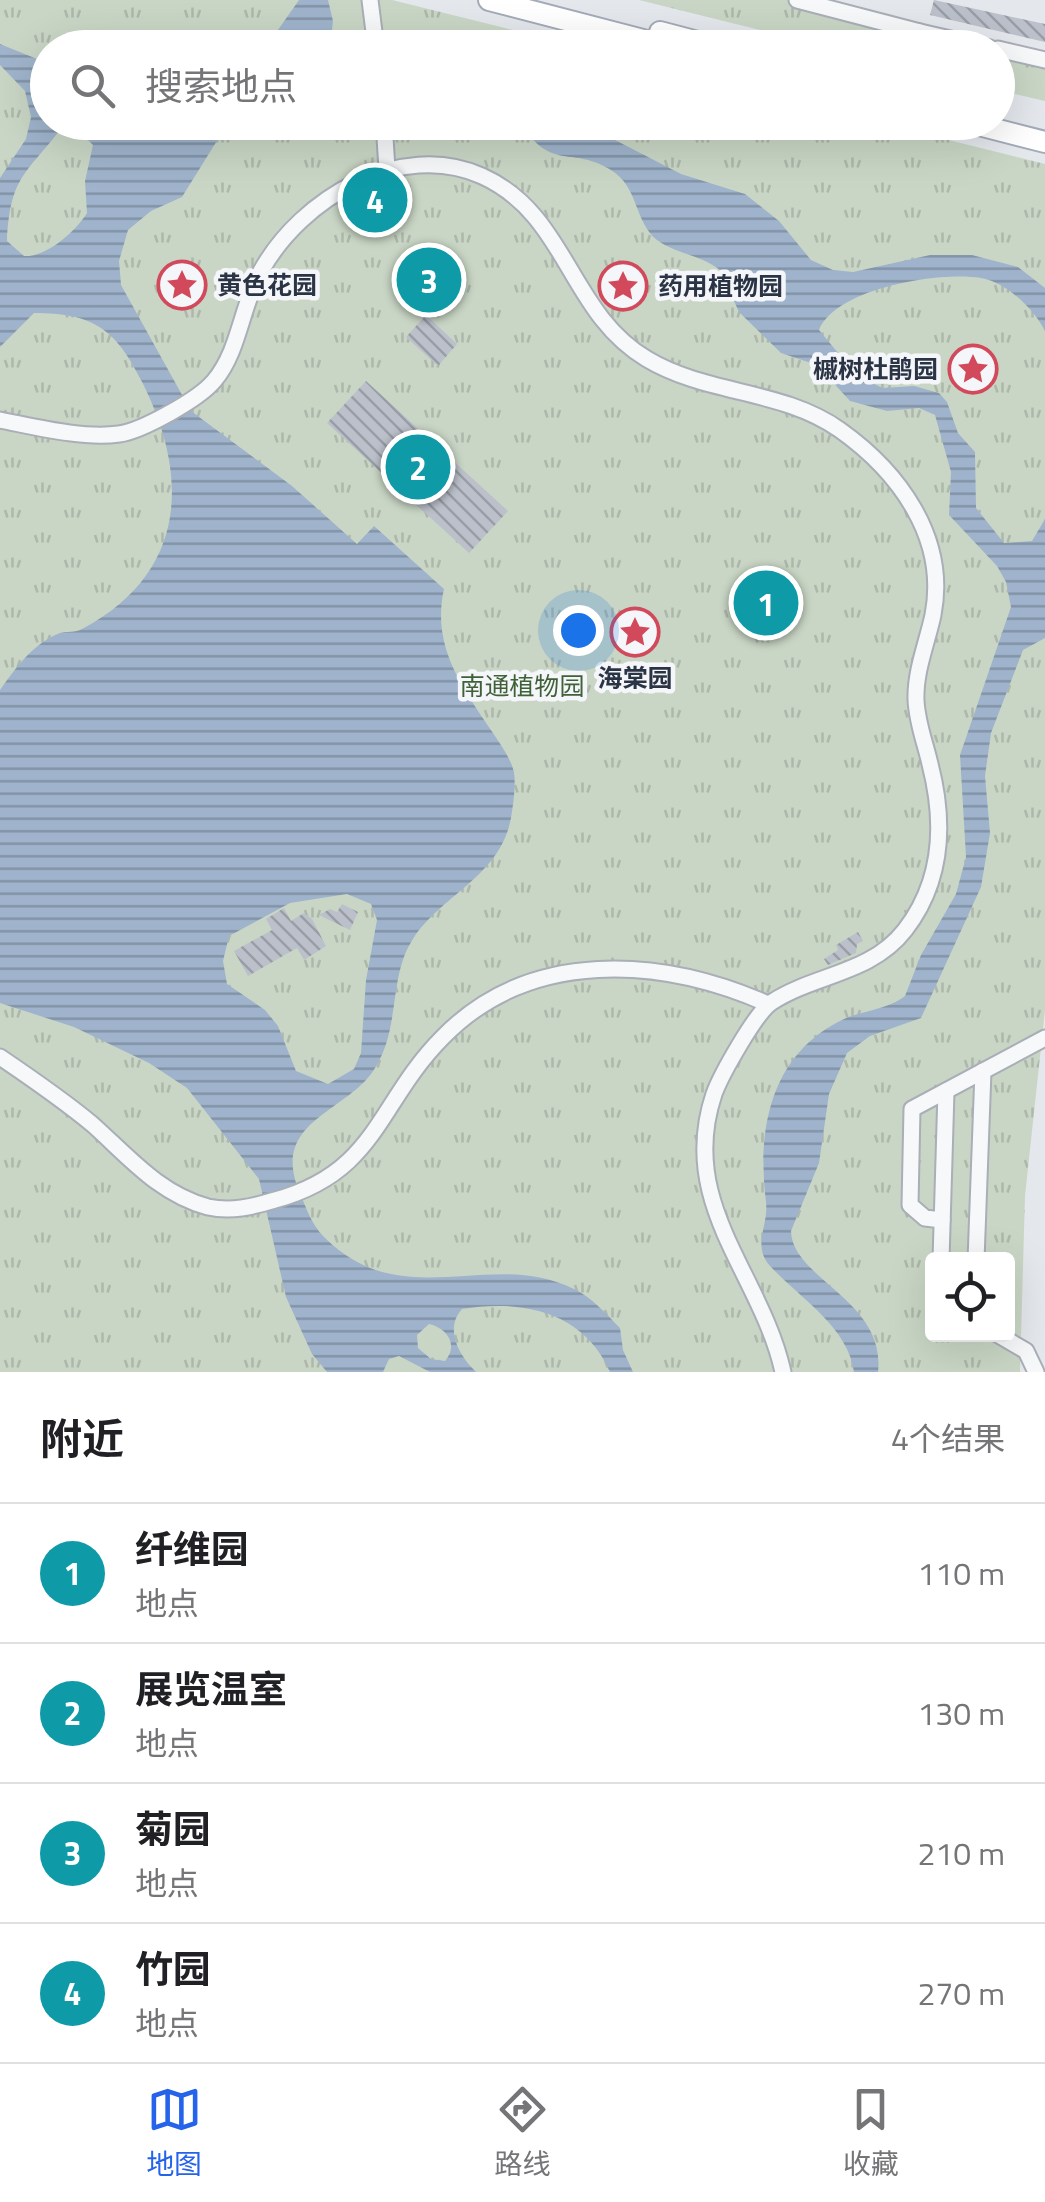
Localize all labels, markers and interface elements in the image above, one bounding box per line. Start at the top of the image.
search box [30,30,1015,140]
text: 搜索地点 [145,57,297,115]
icon: search [65,58,120,113]
pin: 4 [342,162,408,238]
pin: 3 [396,242,462,318]
place icon: 黄色花园 [156,259,208,311]
place icon: 药用植物园 [597,260,649,312]
place label: 黄色花园 [217,266,317,304]
place label: 药用植物园 [658,267,783,305]
place icon: 槭树杜鹃园 [947,343,999,395]
place label: 槭树杜鹃园 [813,350,938,388]
pin: 2 [386,430,450,504]
pin: 1 [734,566,798,640]
your location [553,605,604,656]
place icon: 海棠园 [609,606,661,658]
place label: 海棠园 [597,659,673,697]
park label: 南通植物园 [459,667,585,705]
map controls [925,1252,1015,1342]
button: locate [925,1252,1015,1342]
text: 附近 [40,1406,124,1470]
text: 4个结果 [891,1414,1005,1462]
text: 纤维园 [135,1520,249,1578]
text: 1 [64,1549,81,1597]
text: 110 m [917,1549,1005,1597]
text: 地点 [135,1579,199,1627]
text: 展览温室 [135,1660,287,1718]
text: 2 [64,1689,81,1737]
text: 130 m [917,1689,1005,1737]
text: 地点 [135,1719,199,1767]
text: 菊园 [135,1800,211,1858]
text: 3 [64,1829,81,1877]
text: 210 m [917,1829,1005,1877]
text: 地点 [135,1859,199,1907]
text: 竹园 [135,1940,211,1998]
text: 4 [64,1969,81,2017]
text: 270 m [917,1969,1005,2017]
text: 地点 [135,1999,199,2047]
tab: 地图 [146,2082,202,2185]
tab: 路线 [494,2082,551,2185]
tab: 收藏 [843,2082,899,2185]

